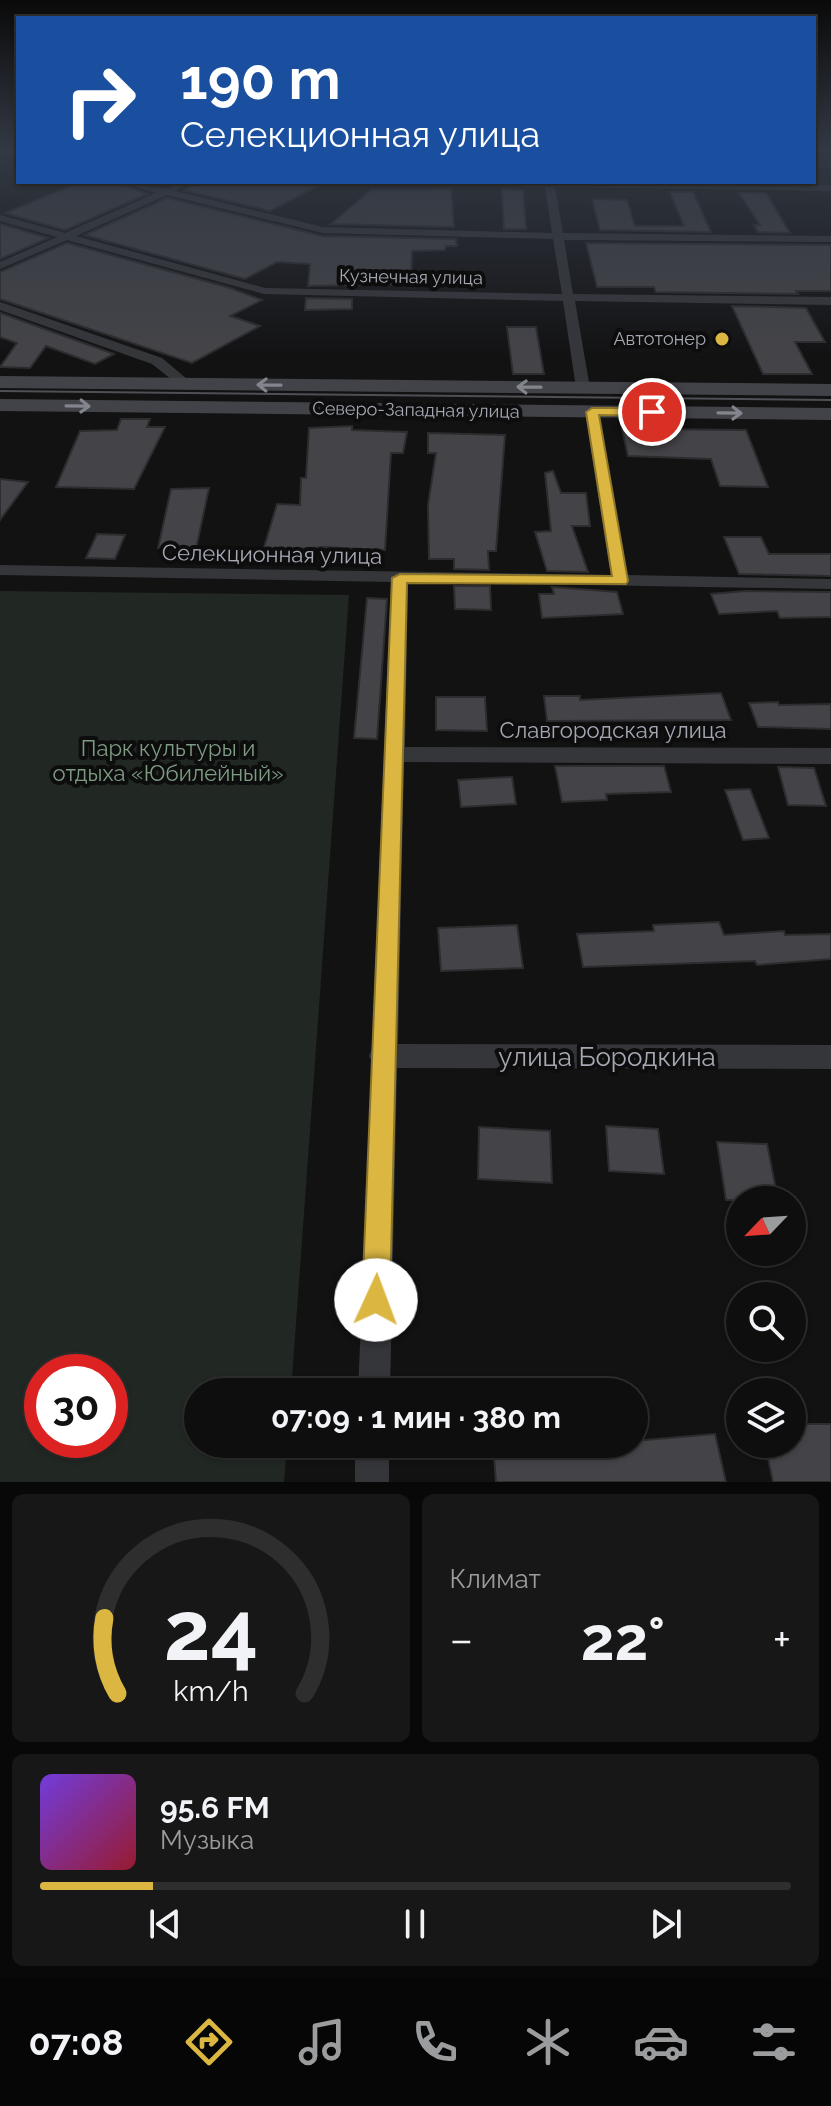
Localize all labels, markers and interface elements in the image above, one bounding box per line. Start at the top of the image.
text: 190 m [180,46,341,112]
icon: right [48,48,152,152]
text: Селекционная улица [180,113,540,155]
street label: Кузнечная улица [339,265,483,288]
place label: Автотонер [613,328,706,349]
marker: Автотонер [713,330,731,348]
one-way arrow [256,377,283,393]
pin [618,378,686,446]
one-way arrow [516,380,543,395]
icon: arrive [630,390,674,434]
street label: Северо-Западная улица [312,397,520,422]
one-way arrow [64,398,91,414]
one-way arrow [716,405,743,421]
street label: Селекционная улица [162,539,382,569]
street label: Славгородская улица [500,717,726,743]
park label: Парк культуры и отдыха «Юбилейный» [52,735,284,786]
street label: улица Бородкина [498,1042,716,1072]
north arrow [726,1186,806,1266]
map controls [726,1186,806,1458]
position arrow [334,1258,418,1342]
button: search [726,1282,806,1362]
speed limit sign: 30 [24,1354,128,1458]
button: layers [726,1378,806,1458]
text: 07:09 · 1 мин · 380 m [271,1400,561,1435]
text: Климат [450,1564,541,1594]
text: 24 [164,1582,258,1679]
text: 22° [581,1604,665,1674]
text: − [450,1614,473,1665]
text: + [773,1614,791,1665]
text: km/h [173,1674,248,1708]
text: 95.6 FM [160,1790,270,1825]
text: Музыка [160,1825,254,1855]
icon: previous [143,1902,187,1946]
icon: pause [393,1902,437,1946]
icon: next [644,1902,688,1946]
icon: directions [181,2014,237,2070]
icon: music [294,2014,350,2070]
icon: phone [407,2014,463,2070]
icon: climate [520,2014,576,2070]
icon: car [633,2014,689,2070]
icon: filters [746,2014,802,2070]
text: 07:08 [29,2021,124,2063]

